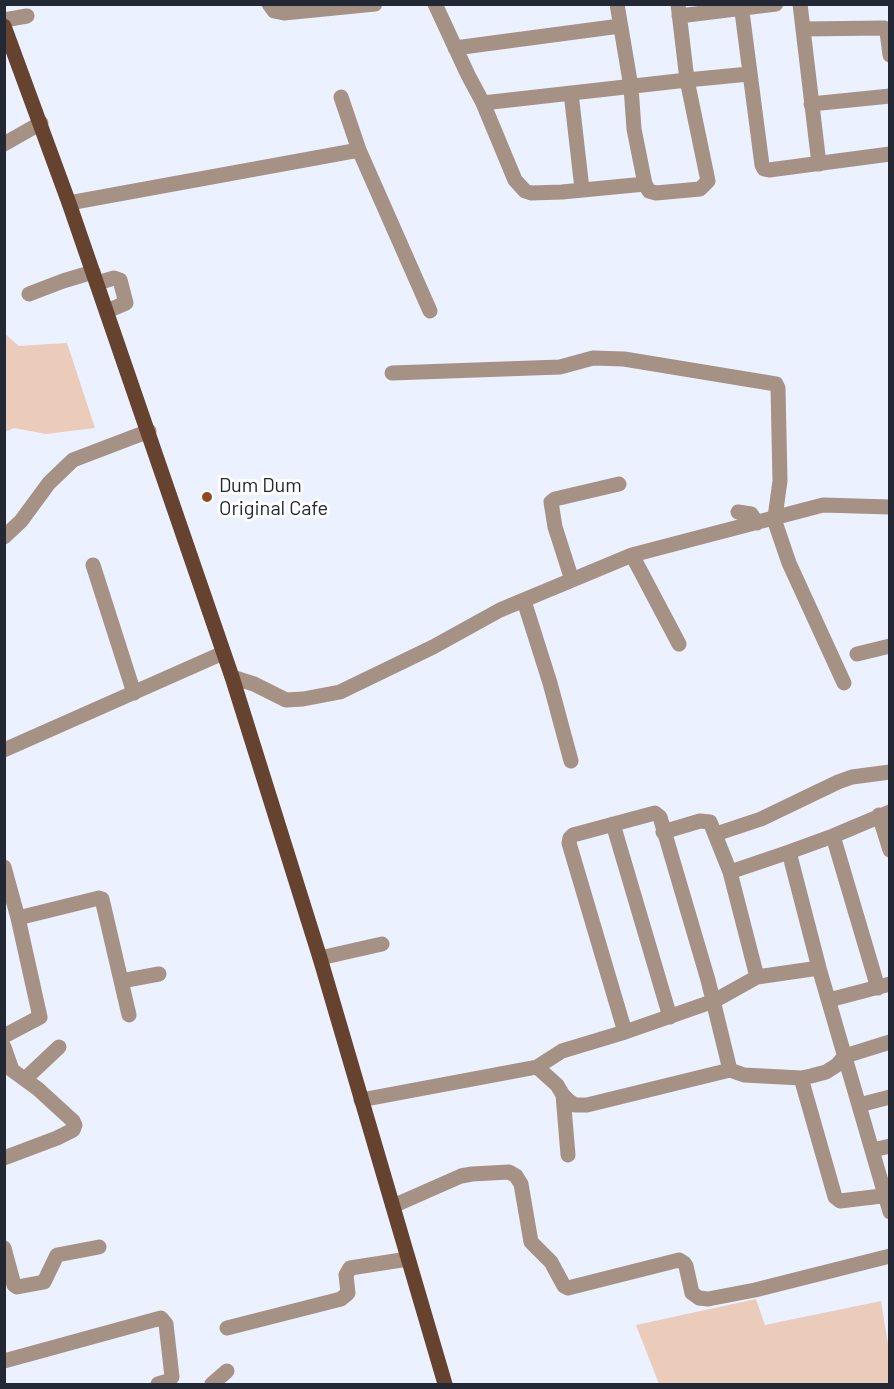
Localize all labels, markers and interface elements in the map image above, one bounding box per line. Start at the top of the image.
place label: Dum Dum Original Cafe [219,473,328,520]
marker: Dum Dum Original Cafe [200,490,214,504]

